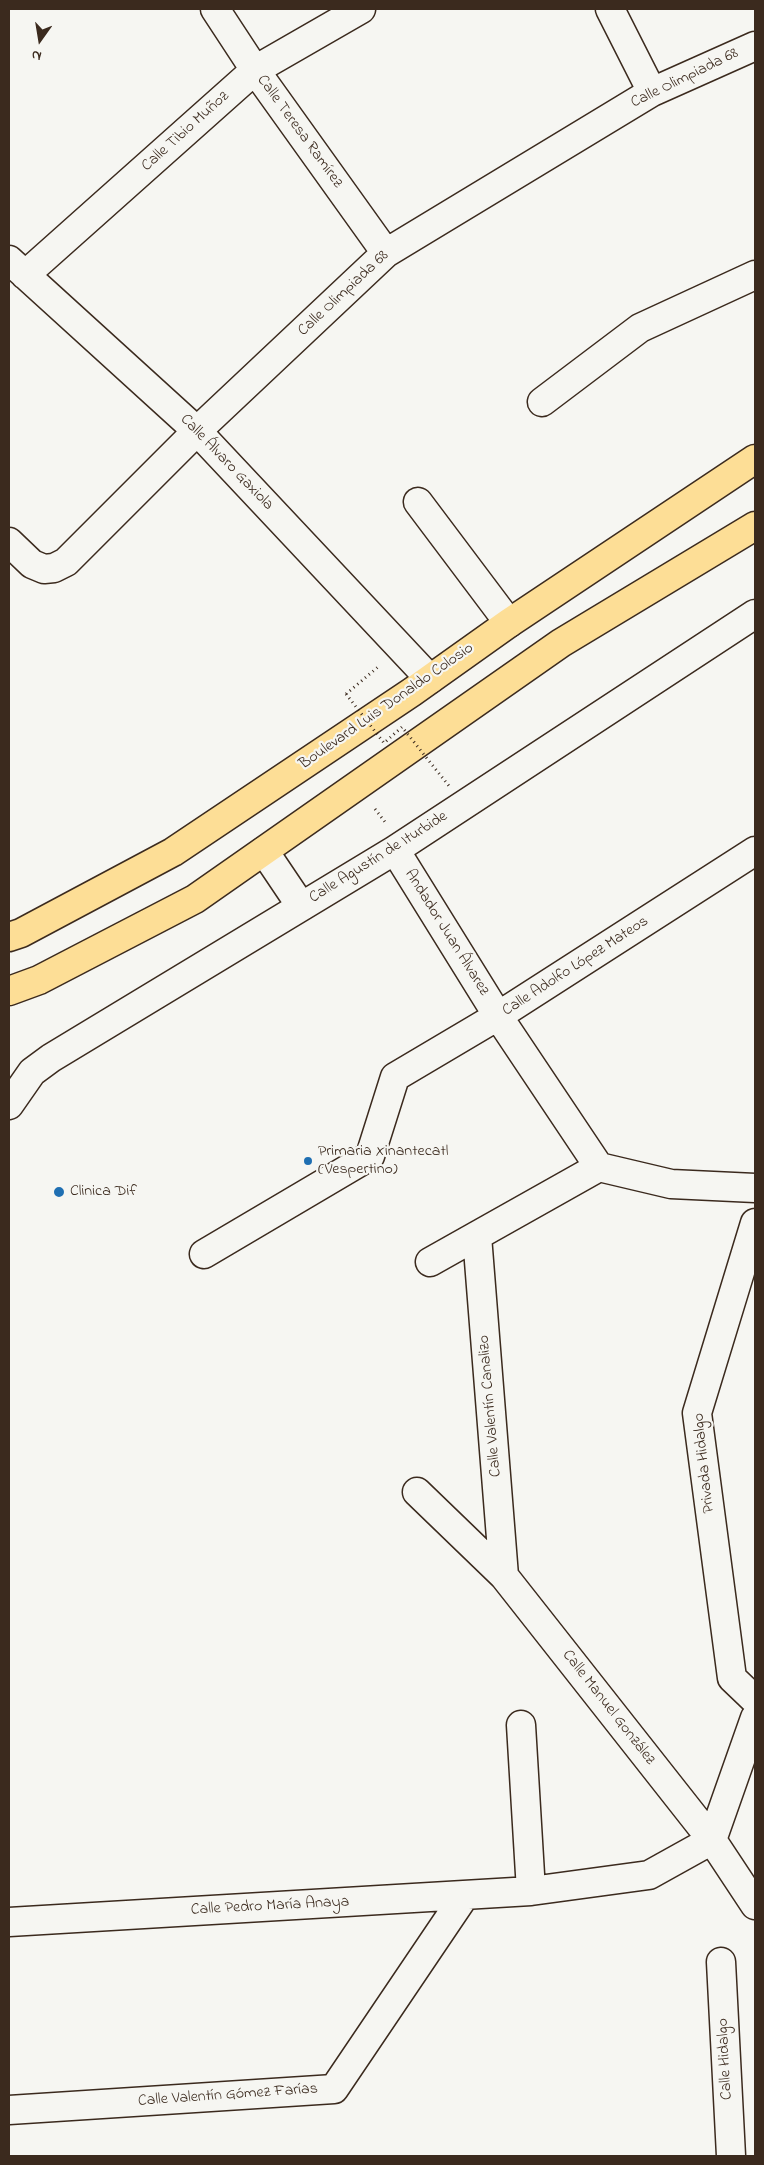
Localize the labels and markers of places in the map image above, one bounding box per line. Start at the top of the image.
place label: Primaria Xinantecatl (Vespertino) [318,1142,449,1180]
marker: Primaria Xinantecatl (Vespertino) [302,1155,314,1167]
place label: Clinica Dif [70,1182,137,1202]
marker: Clinica Dif [52,1185,66,1199]

